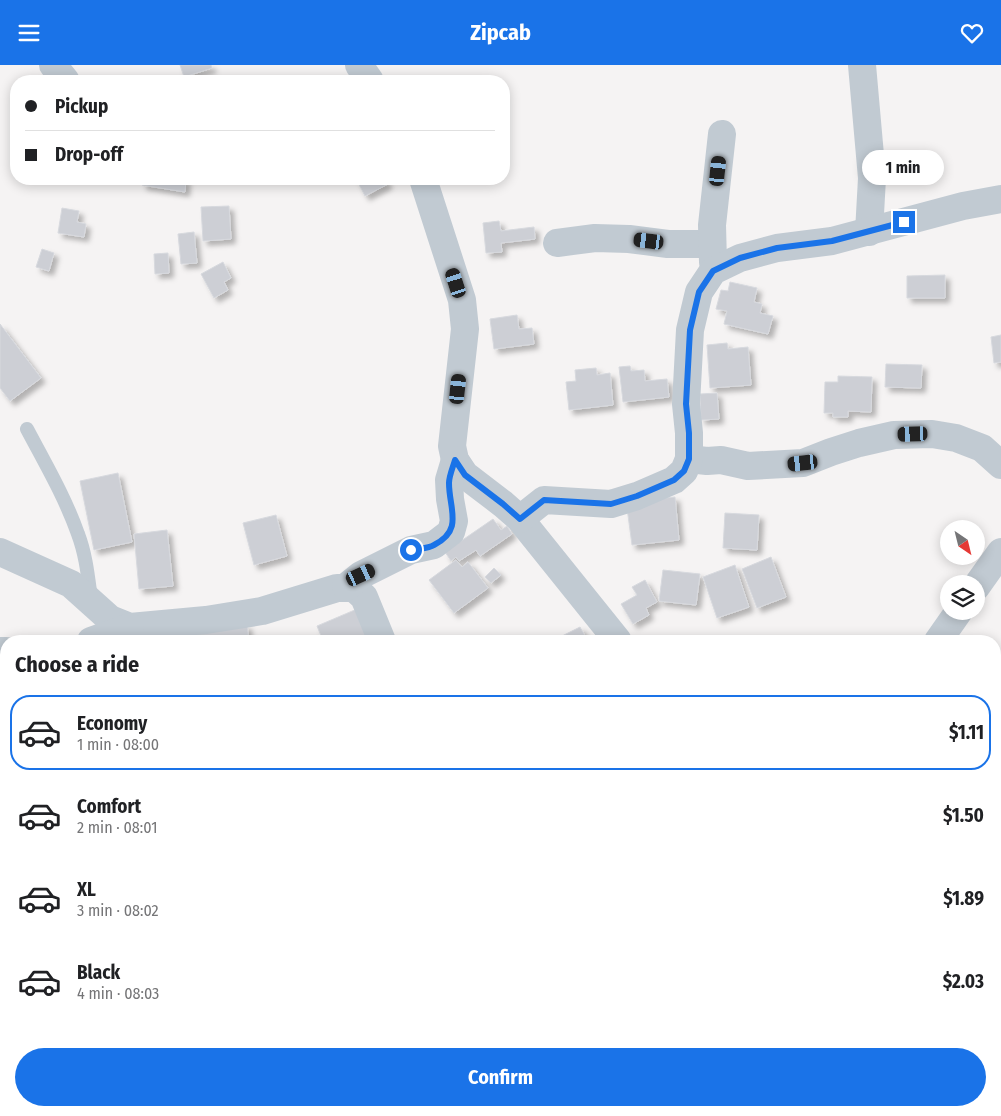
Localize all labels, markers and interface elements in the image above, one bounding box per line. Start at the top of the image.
icon: menu [15,19,43,47]
text: Zipcab [470,19,531,46]
icon: heart [958,19,986,47]
text: Pickup [55,95,108,118]
text: Drop-off [55,143,123,166]
callout: 1 min [863,149,945,185]
car [708,155,727,187]
text: 1 min [886,158,920,177]
route end [893,211,915,233]
car [633,232,664,250]
car [444,266,467,300]
car [448,373,467,405]
car [897,426,928,442]
car [787,454,818,472]
north arrow [940,520,985,565]
map controls [940,520,985,620]
route start [400,539,422,561]
car [344,562,377,588]
button: layers [940,575,985,620]
text: Choose a ride [15,651,139,678]
icon: car [17,710,62,755]
text: Economy [77,712,147,735]
text: $1.11 [949,721,984,744]
text: 1 min · 08:00 [77,735,159,754]
icon: car [17,793,62,838]
text: Comfort [77,795,141,818]
text: $1.50 [943,804,984,827]
text: 2 min · 08:01 [77,818,157,837]
icon: car [17,876,62,921]
text: XL [77,878,96,901]
text: $1.89 [943,887,984,910]
text: 3 min · 08:02 [77,901,159,920]
icon: car [17,959,62,1004]
text: Black [77,961,120,984]
text: $2.03 [943,970,984,993]
text: 4 min · 08:03 [77,984,159,1003]
button: Confirm [15,1048,986,1106]

